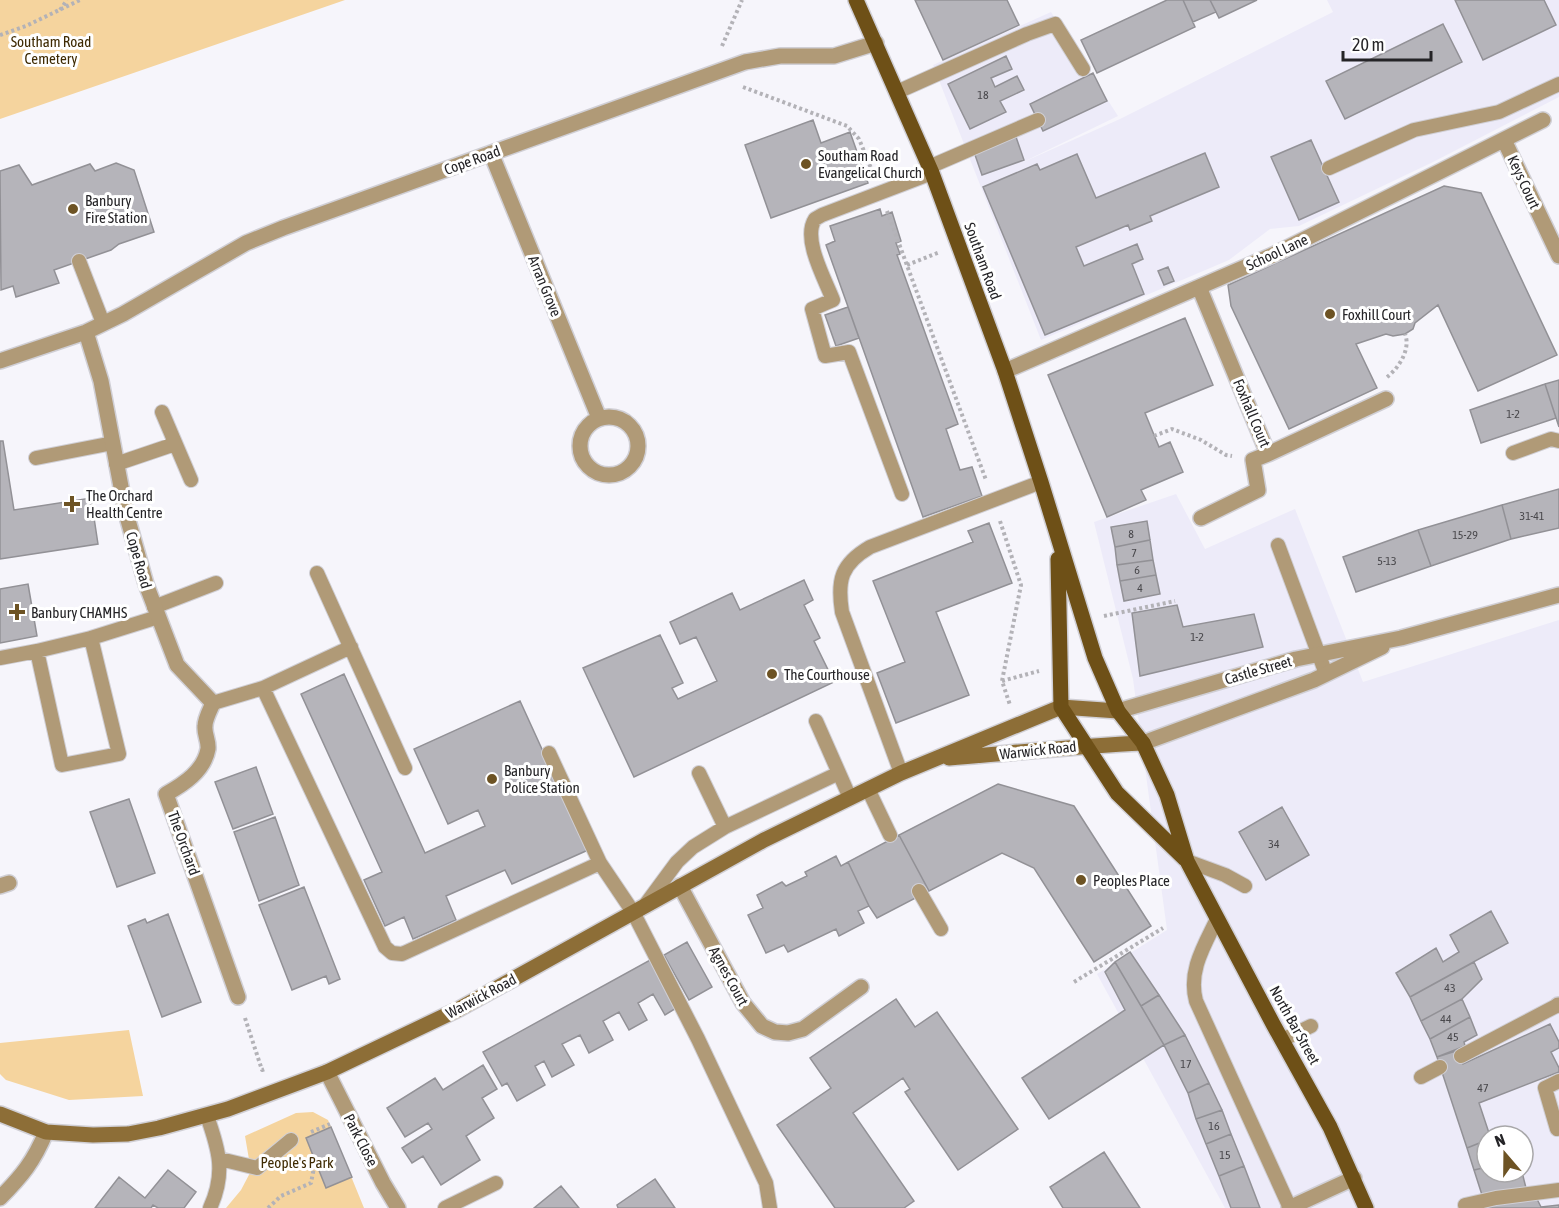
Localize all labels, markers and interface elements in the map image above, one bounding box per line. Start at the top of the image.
scale bar [1343,24,1432,62]
park label: Southam Road Cemetery [11,33,91,67]
text: 20 m [1352,34,1384,55]
house number: 18 [977,88,989,102]
street label: Cope Road [442,142,502,178]
place label: Southam Road Evangelical Church [818,147,922,181]
street label: Keys Court [1504,153,1544,211]
marker: Southam Road Evangelical Church [799,157,813,171]
place label: Banbury Fire Station [85,192,147,226]
marker: Banbury Fire Station [66,202,80,216]
street label: Southam Road [961,220,1005,302]
street label: School Lane [1243,230,1311,274]
street label: Arran Grove [525,253,565,319]
place label: Foxhill Court [1342,306,1411,323]
marker: Foxhill Court [1323,307,1337,321]
street label: Foxhall Court [1230,376,1274,450]
house number: 1-2 [1506,407,1520,421]
place label: The Orchard Health Centre [86,487,163,521]
marker: The Orchard Health Centre [63,495,81,513]
house number: 31-41 [1520,509,1545,523]
house number: 8 [1128,527,1134,541]
house number: 15-29 [1452,528,1478,542]
street label: Cope Road [123,530,155,590]
house number: 7 [1131,546,1137,560]
house number: 5-13 [1377,554,1397,568]
house number: 6 [1134,563,1140,577]
house number: 4 [1137,581,1143,595]
marker: Banbury CHAMHS [8,603,26,621]
place label: Banbury CHAMHS [31,604,127,621]
house number: 1-2 [1190,630,1204,644]
street label: Castle Street [1223,652,1293,688]
place label: The Courthouse [784,666,870,683]
marker: The Courthouse [765,667,779,681]
street label: Warwick Road [999,738,1077,762]
place label: Banbury Police Station [504,762,580,796]
marker: Banbury Police Station [485,772,499,786]
street label: The Orchard [165,809,203,877]
house number: 34 [1268,837,1280,851]
place label: Peoples Place [1093,872,1170,889]
marker: Peoples Place [1074,873,1088,887]
street label: Agnes Court [706,944,752,1008]
street label: Warwick Road [443,970,519,1022]
house number: 43 [1444,981,1456,995]
street label: North Bar Street [1266,983,1324,1067]
house number: 44 [1440,1012,1452,1026]
house number: 45 [1447,1030,1459,1044]
house number: 17 [1180,1057,1192,1071]
house number: 47 [1477,1081,1489,1095]
street label: Park Close [341,1111,382,1169]
house number: 16 [1208,1119,1220,1133]
north arrow [1475,1124,1535,1184]
text: N [1492,1130,1507,1150]
house number: 15 [1219,1148,1231,1162]
park label: People's Park [260,1154,334,1171]

